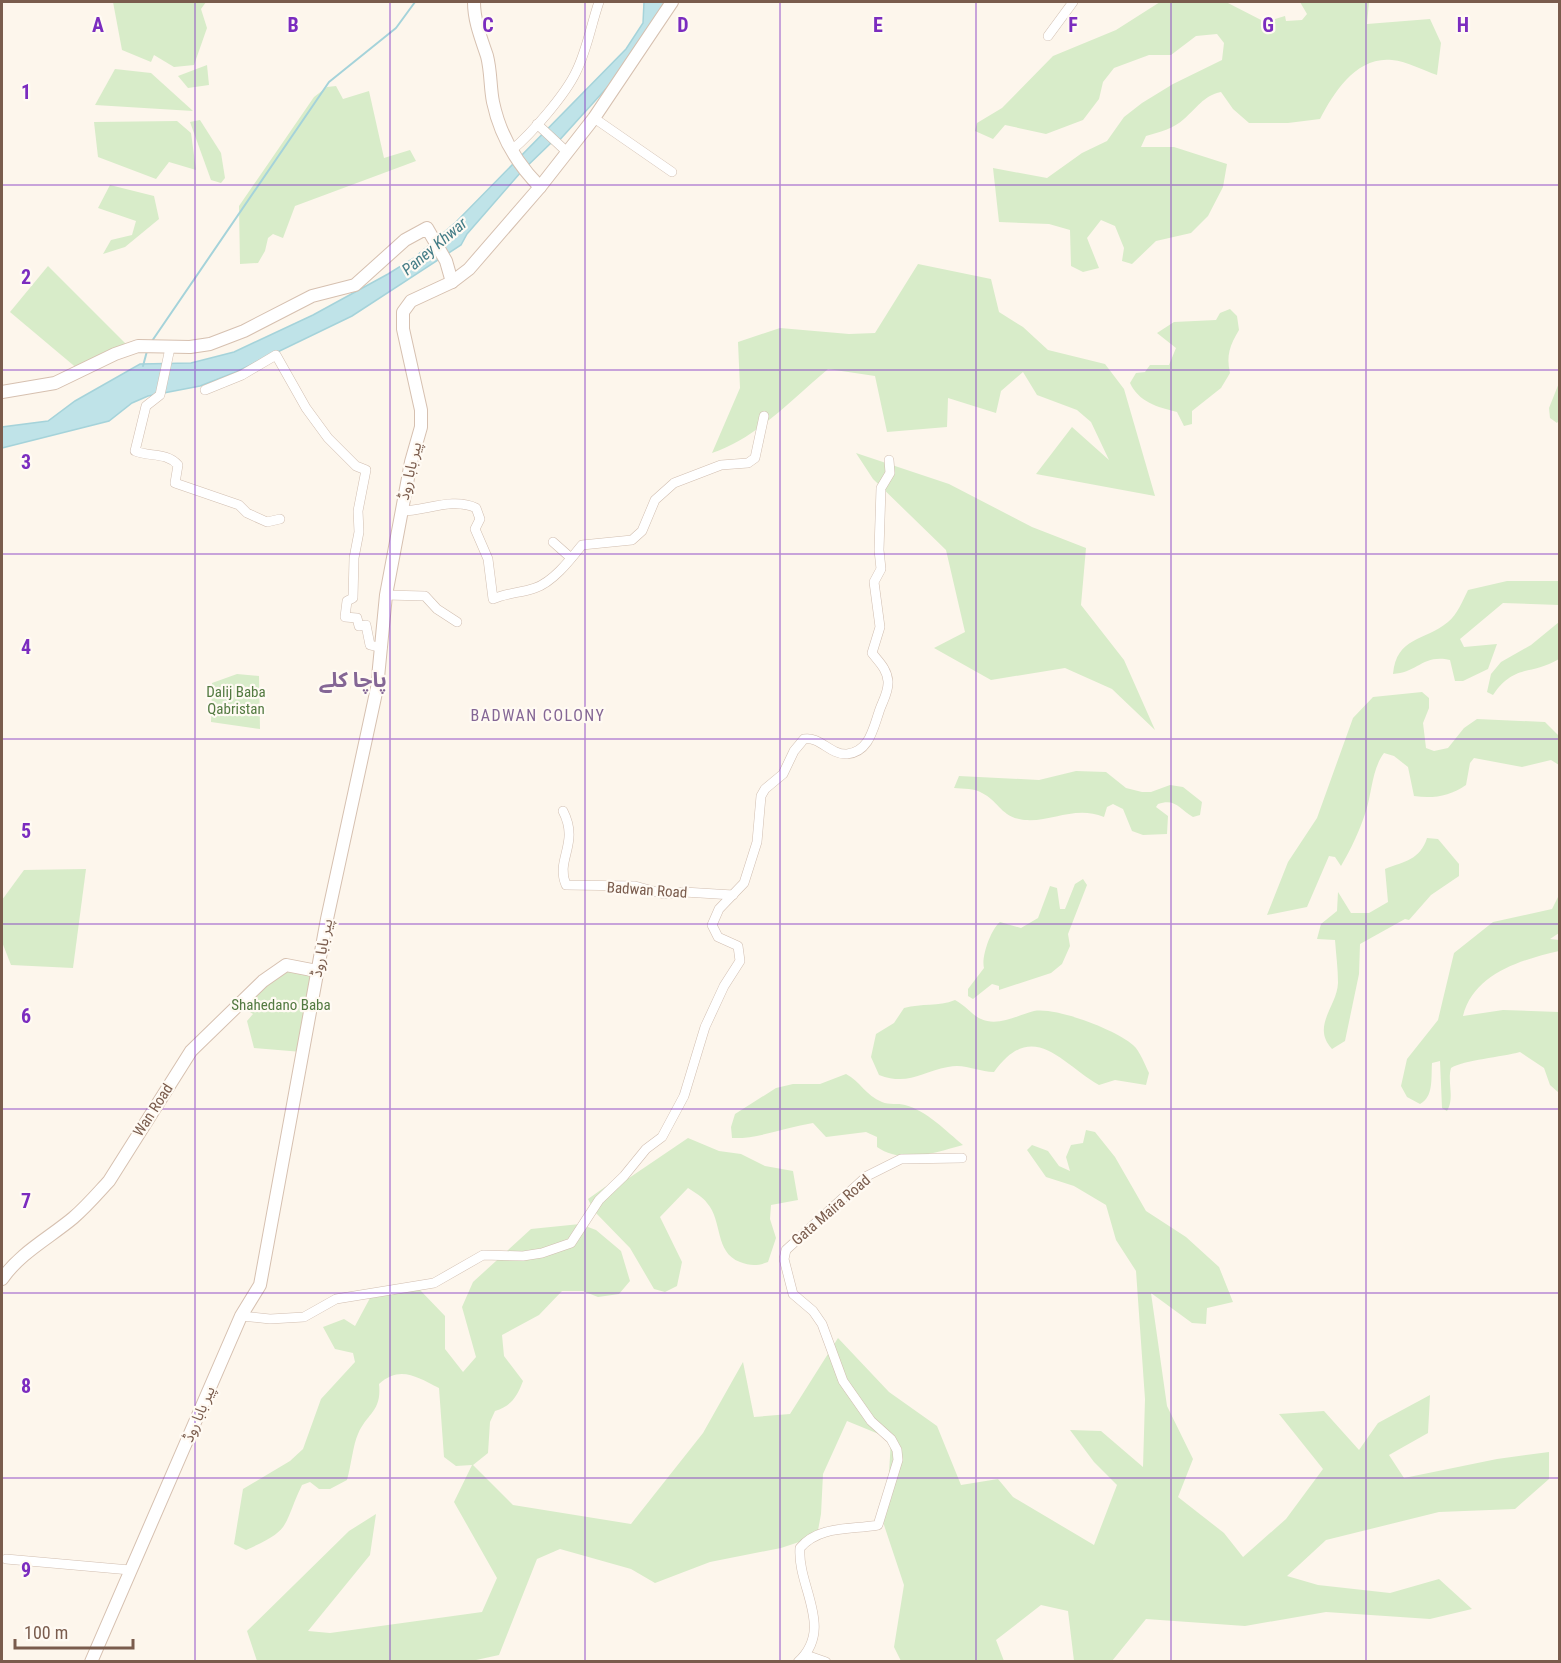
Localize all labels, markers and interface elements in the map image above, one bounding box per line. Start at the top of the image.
text: A [92,13,104,37]
text: B [287,13,299,37]
text: C [482,13,494,37]
text: D [677,13,689,37]
text: E [873,13,883,37]
text: F [1068,13,1078,37]
text: G [1262,13,1274,37]
text: H [1457,13,1469,37]
text: 1 [21,80,31,104]
water label: Paney Khwar [398,213,472,279]
text: 2 [21,265,31,289]
street label: پیر بابا روڈ [395,440,427,502]
text: 3 [21,450,31,474]
text: 4 [21,635,31,659]
district label: پاچا کلے [319,668,387,694]
park label: Dalij Baba Qabristan [206,683,266,718]
district label: BADWAN COLONY [471,706,605,725]
text: 5 [21,819,31,843]
street label: Badwan Road [606,878,688,902]
street label: پیر بابا روڈ [308,917,338,979]
park label: Shahedano Baba [231,996,331,1014]
text: 6 [21,1004,31,1028]
street label: Wan Road [129,1080,177,1140]
street label: Gata Maira Road [788,1171,874,1249]
text: 7 [21,1189,31,1213]
text: 8 [21,1374,31,1398]
street label: پیر بابا روڈ [179,1383,220,1445]
text: 9 [21,1558,31,1582]
scale bar [15,1612,134,1650]
text: 100 m [24,1622,68,1643]

